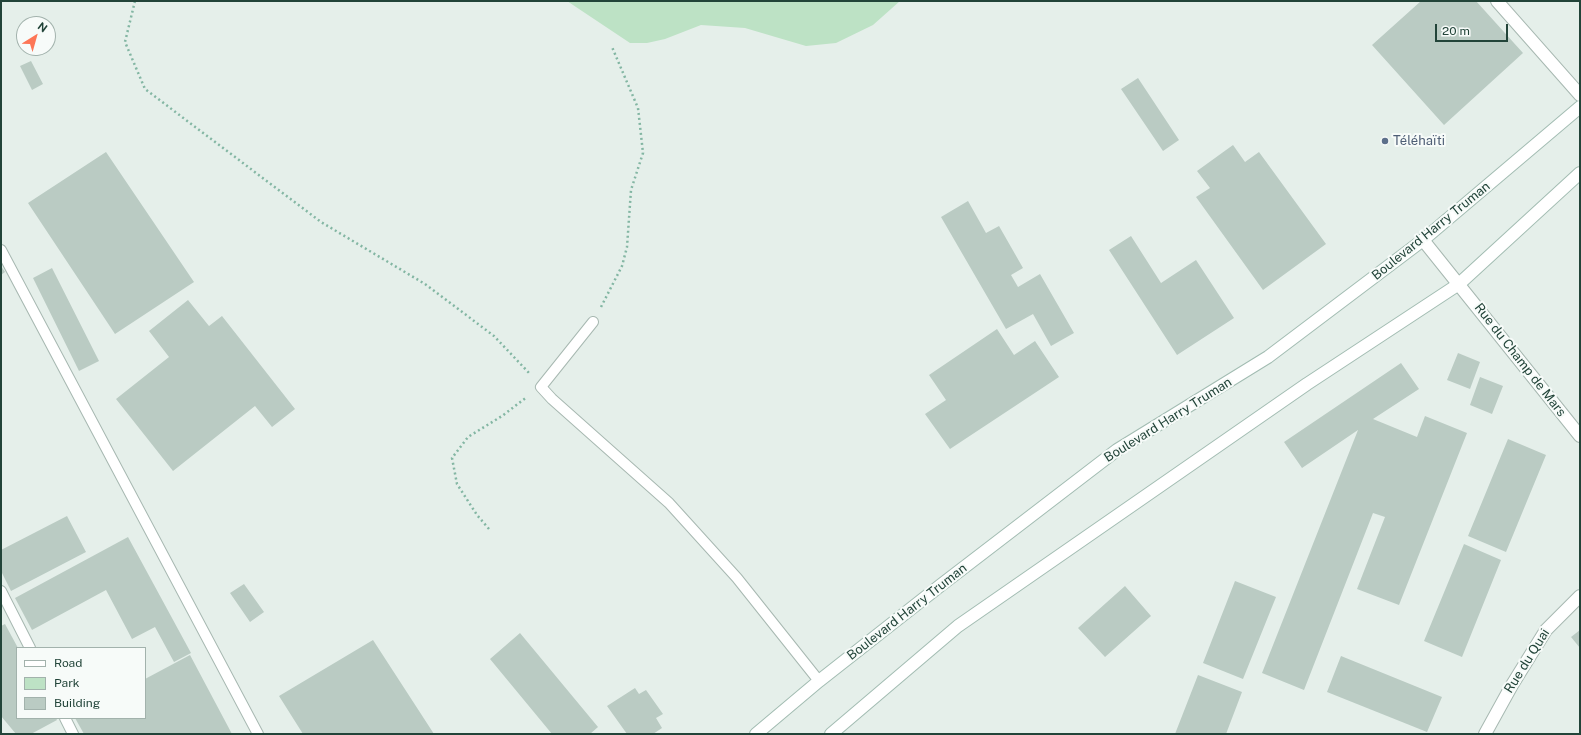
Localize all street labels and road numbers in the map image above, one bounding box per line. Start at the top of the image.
street label: Boulevard Harry Truman [1369,179,1493,283]
street label: Rue du Champ de Mars [1471,300,1569,420]
street label: Boulevard Harry Truman [1101,374,1235,466]
street label: Boulevard Harry Truman [844,560,970,664]
street label: Rue du Quai [1501,626,1553,696]

